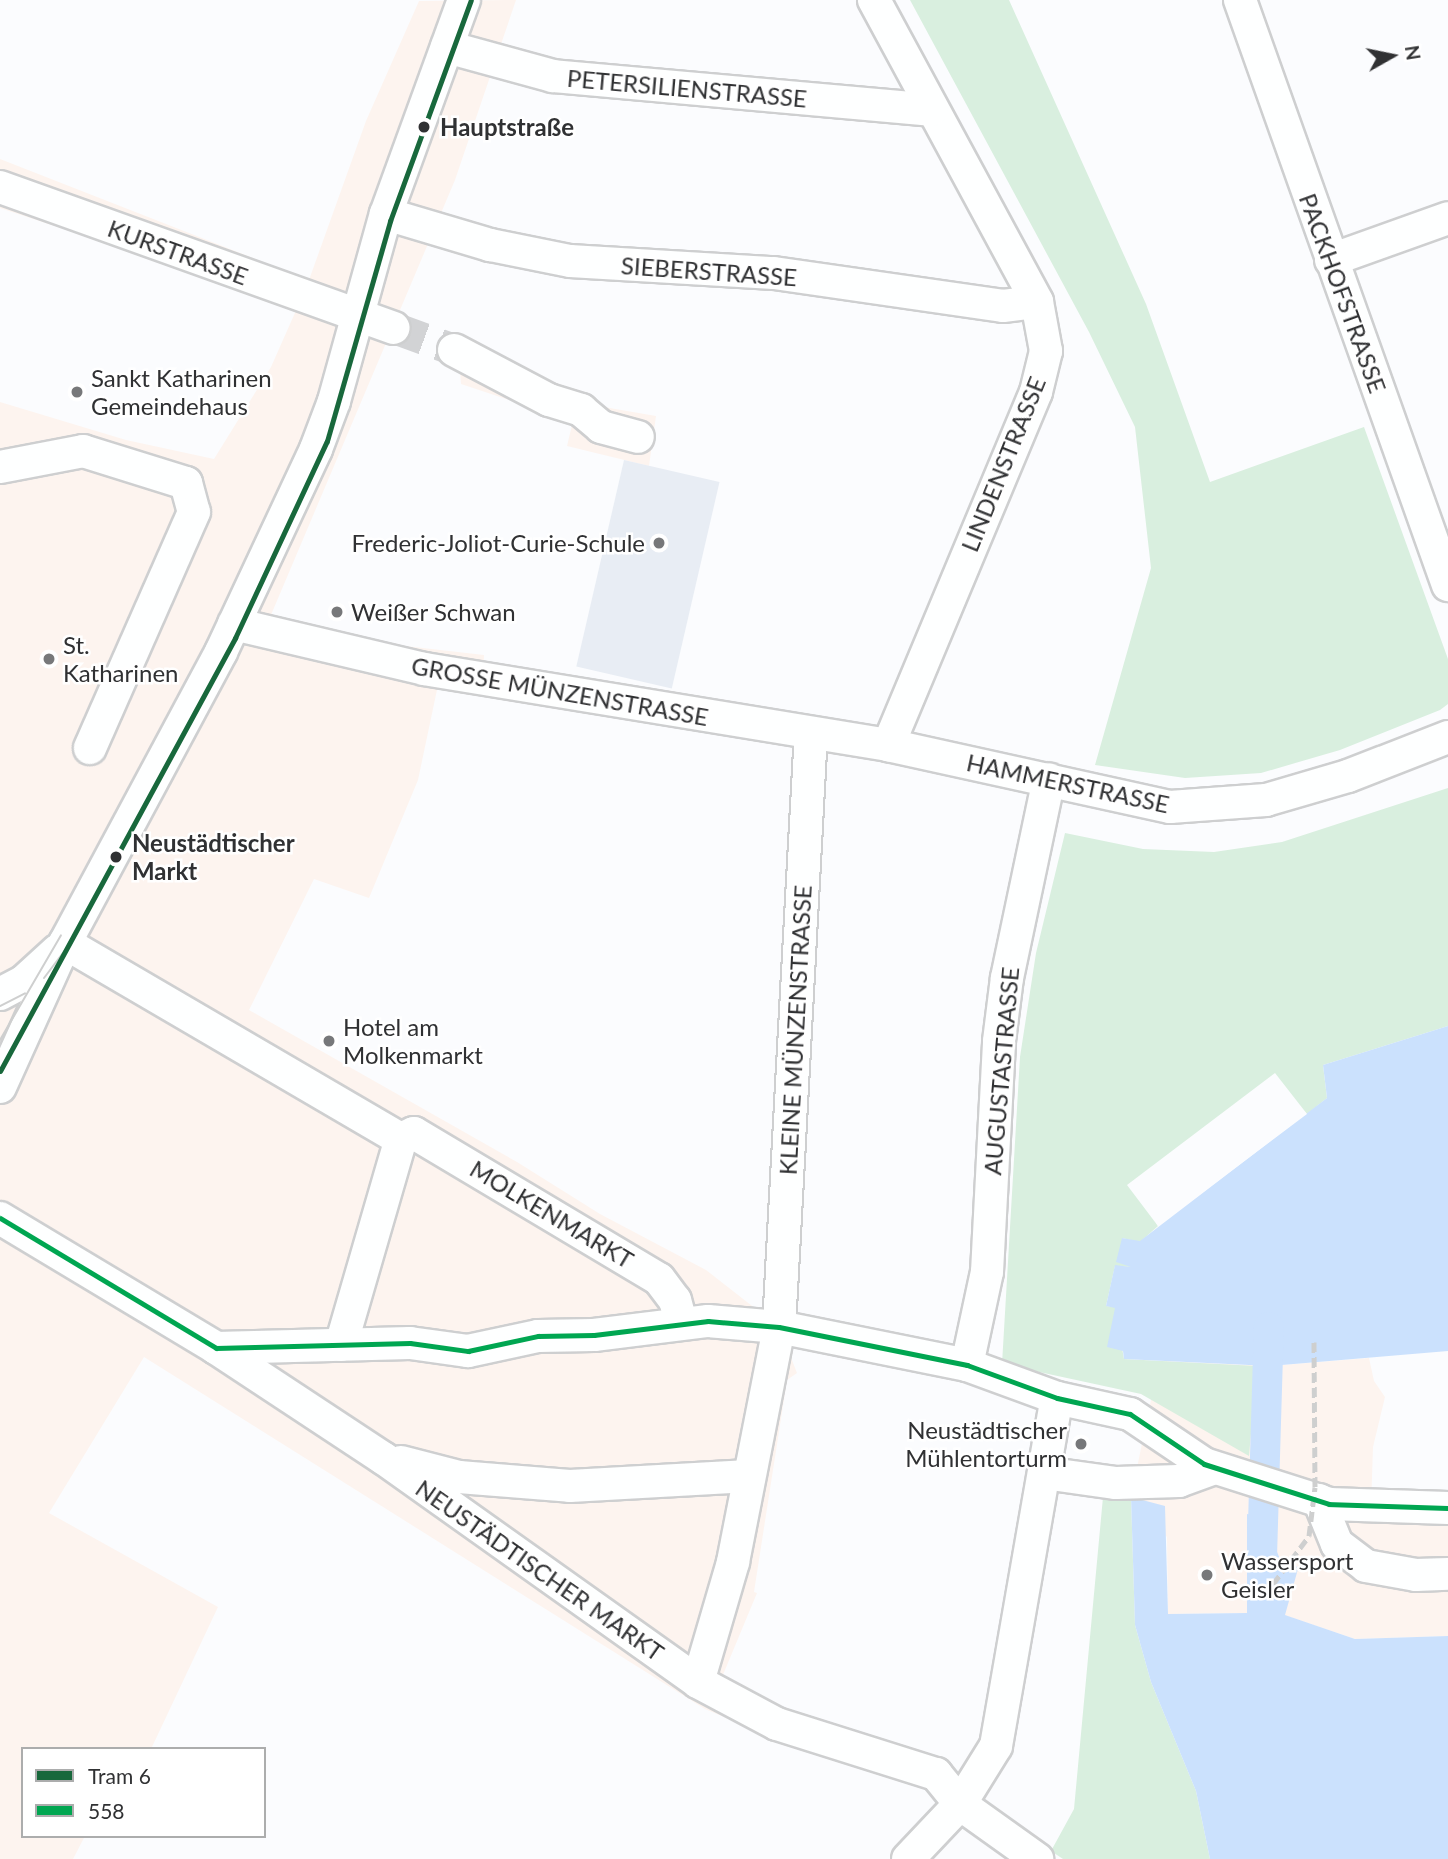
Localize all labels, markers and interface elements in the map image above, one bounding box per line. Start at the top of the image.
north arrow [1357,21,1427,91]
text: N [1401,44,1426,62]
street label: PETERSILIENSTRASSE [566,63,808,113]
place label: Hauptstraße [440,113,574,141]
marker: Hauptstraße [414,117,434,137]
street label: PACKHOFSTRASSE [1294,189,1392,397]
street label: KURSTRASSE [104,213,252,291]
street label: SIEBERSTRASSE [620,250,798,292]
place label: Sankt Katharinen Gemeindehaus [91,364,272,420]
street label: LINDENSTRASSE [955,372,1051,556]
marker: Sankt Katharinen Gemeindehaus [69,384,85,400]
place label: Frederic-Joliot-Curie-Schule [352,529,645,557]
marker: Frederic-Joliot-Curie-Schule [651,535,667,551]
place label: Weißer Schwan [351,598,516,626]
marker: Weißer Schwan [329,604,345,620]
place label: St. Katharinen [63,631,178,687]
marker: St. Katharinen [41,651,57,667]
street label: GROSSE MÜNZENSTRASSE [409,651,711,731]
street label: HAMMERSTRASSE [964,747,1172,819]
place label: Neustädtischer Markt [132,829,295,885]
marker: Neustädtischer Markt [106,847,126,867]
street label: KLEINE MÜNZENSTRASSE [773,884,817,1176]
street label: AUGUSTASTRASSE [978,966,1024,1176]
place label: Hotel am Molkenmarkt [343,1013,483,1069]
marker: Hotel am Molkenmarkt [321,1033,337,1049]
street label: MOLKENMARKT [465,1154,639,1274]
place label: Neustädtischer Mühlentorturm [905,1416,1067,1472]
marker: Neustädtischer Mühlentorturm [1073,1436,1089,1452]
street label: NEUSTÄDTISCHER MARKT [411,1473,669,1667]
place label: Wassersport Geisler [1221,1547,1353,1603]
marker: Wassersport Geisler [1199,1567,1215,1583]
legend [21,1747,266,1838]
text: Tram 6 [88,1763,151,1788]
text: 558 [88,1798,125,1823]

